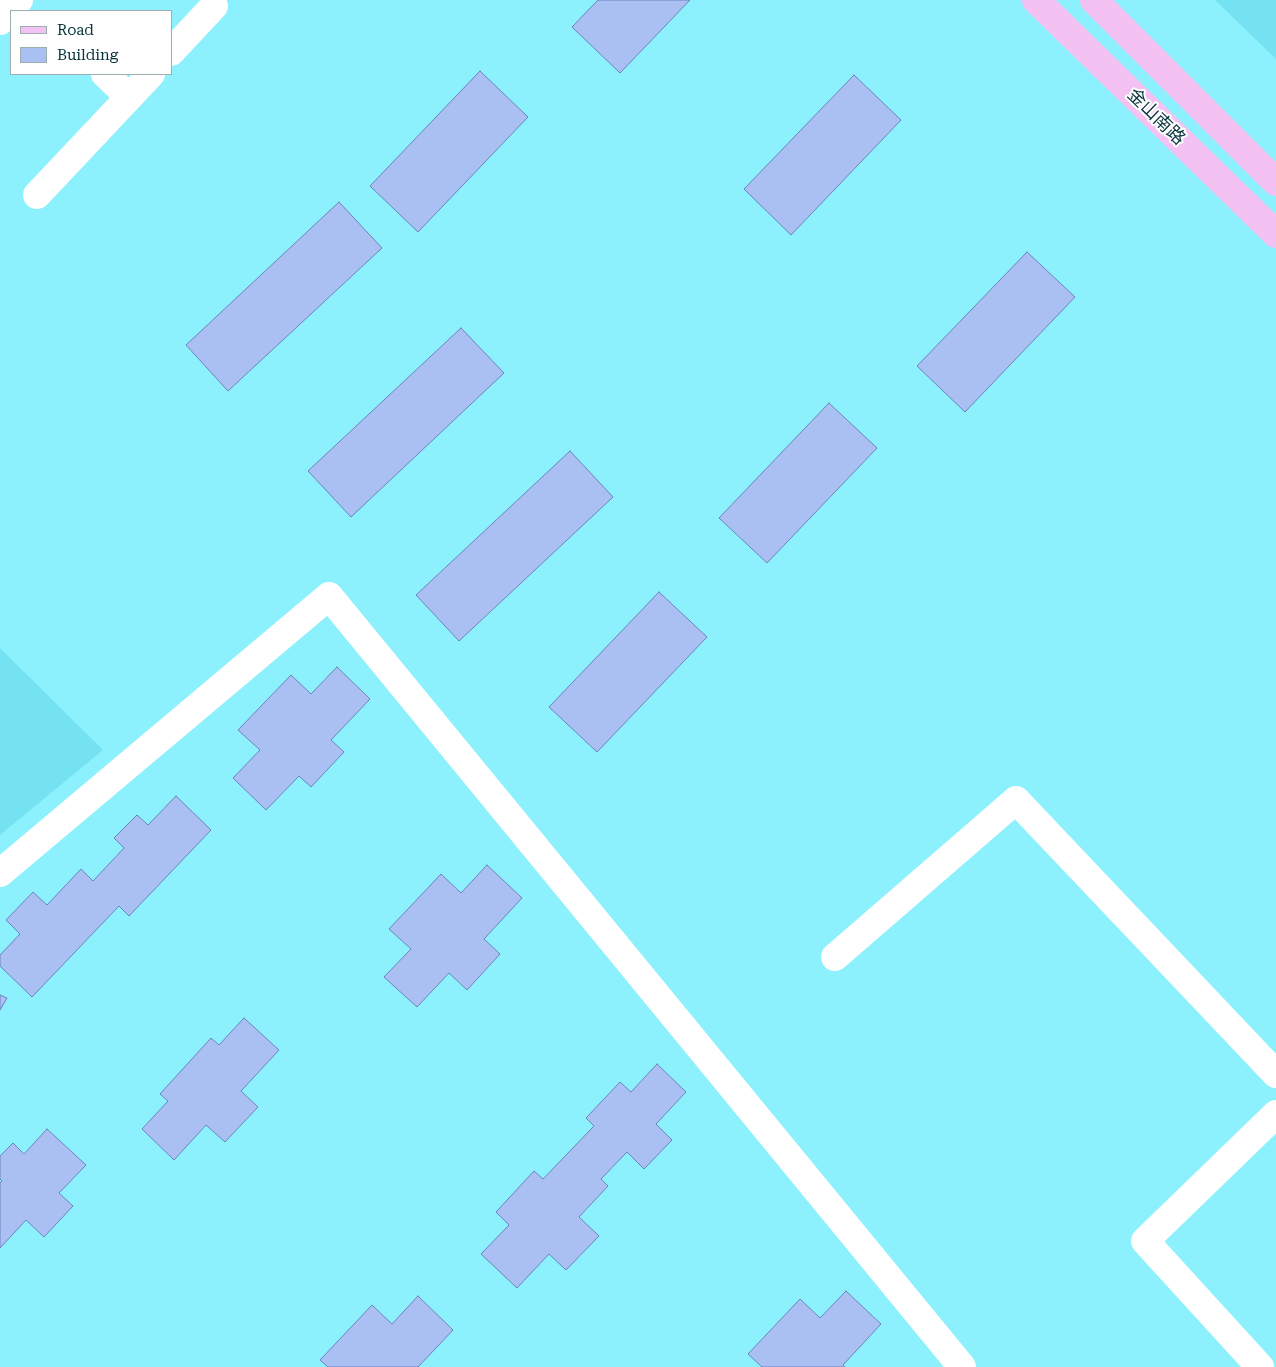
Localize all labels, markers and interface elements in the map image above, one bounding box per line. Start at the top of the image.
legend [10,10,172,75]
text: Road [57,21,94,39]
text: Building [57,46,118,64]
street label: 金山南路 [1123,84,1189,150]

